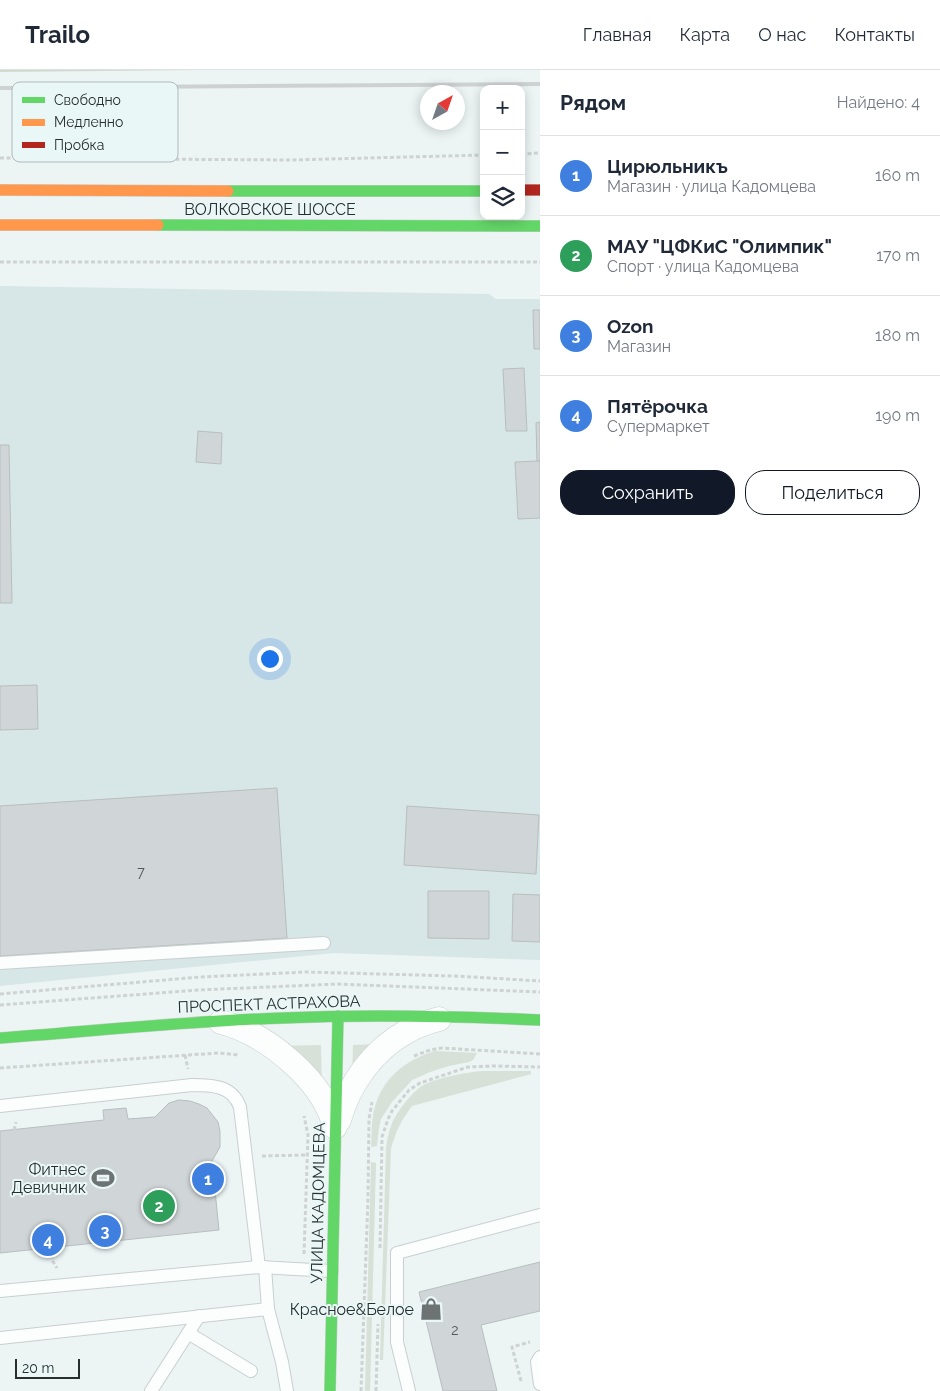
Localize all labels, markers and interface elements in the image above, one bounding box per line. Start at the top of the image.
text: Trailo [25,20,90,49]
text: Главная [583,24,651,45]
text: Карта [679,24,730,45]
text: О нас [758,24,806,45]
text: Контакты [834,24,915,45]
legend [12,82,178,162]
north arrow [420,85,465,130]
map controls [480,85,525,220]
button: + [480,85,525,130]
text: Рядом [560,90,626,115]
text: Свободно [54,92,121,108]
text: Найдено: 4 [837,93,920,112]
text: Медленно [54,114,123,130]
button: − [480,130,525,175]
text: Пробка [54,137,104,153]
text: Цирюльникъ [607,155,728,177]
text: 1 [572,166,580,185]
text: 160 m [875,166,920,185]
button: layers [480,175,525,220]
text: Магазин · улица Кадомцева [607,177,816,196]
street label: ВОЛКОВСКОЕ ШОССЕ [184,200,356,219]
text: МАУ "ЦФКиС "Олимпик" [607,235,832,257]
text: 2 [571,246,581,265]
text: 170 m [876,246,920,265]
text: Спорт · улица Кадомцева [607,257,799,276]
text: Ozon [607,315,654,337]
text: 3 [572,326,580,345]
text: 180 m [875,326,920,345]
text: Магазин [607,337,671,356]
text: Пятёрочка [607,395,708,417]
text: 4 [571,406,581,425]
text: 190 m [875,406,920,425]
text: Супермаркет [607,417,710,436]
button: Сохранить [560,470,735,515]
button: Поделиться [745,470,920,515]
your location [257,646,283,672]
house number: 7 [137,864,145,880]
street label: ПРОСПЕКТ АСТРАХОВА [177,991,361,1017]
street label: УЛИЦА КАДОМЦЕВА [307,1122,329,1284]
place label: Фитнес Девичник [11,1160,86,1197]
pin: 1 [192,1160,224,1198]
sports icon: Фитнес Девичник [90,1165,116,1191]
pin: 2 [143,1187,175,1225]
pin: 3 [89,1212,121,1250]
pin: 4 [32,1221,64,1259]
shop icon: Красное&Белое [418,1296,444,1322]
place label: Красное&Белое [290,1300,414,1319]
house number: 2 [451,1322,459,1338]
scale bar [15,1356,80,1379]
text: 20 m [22,1360,54,1376]

